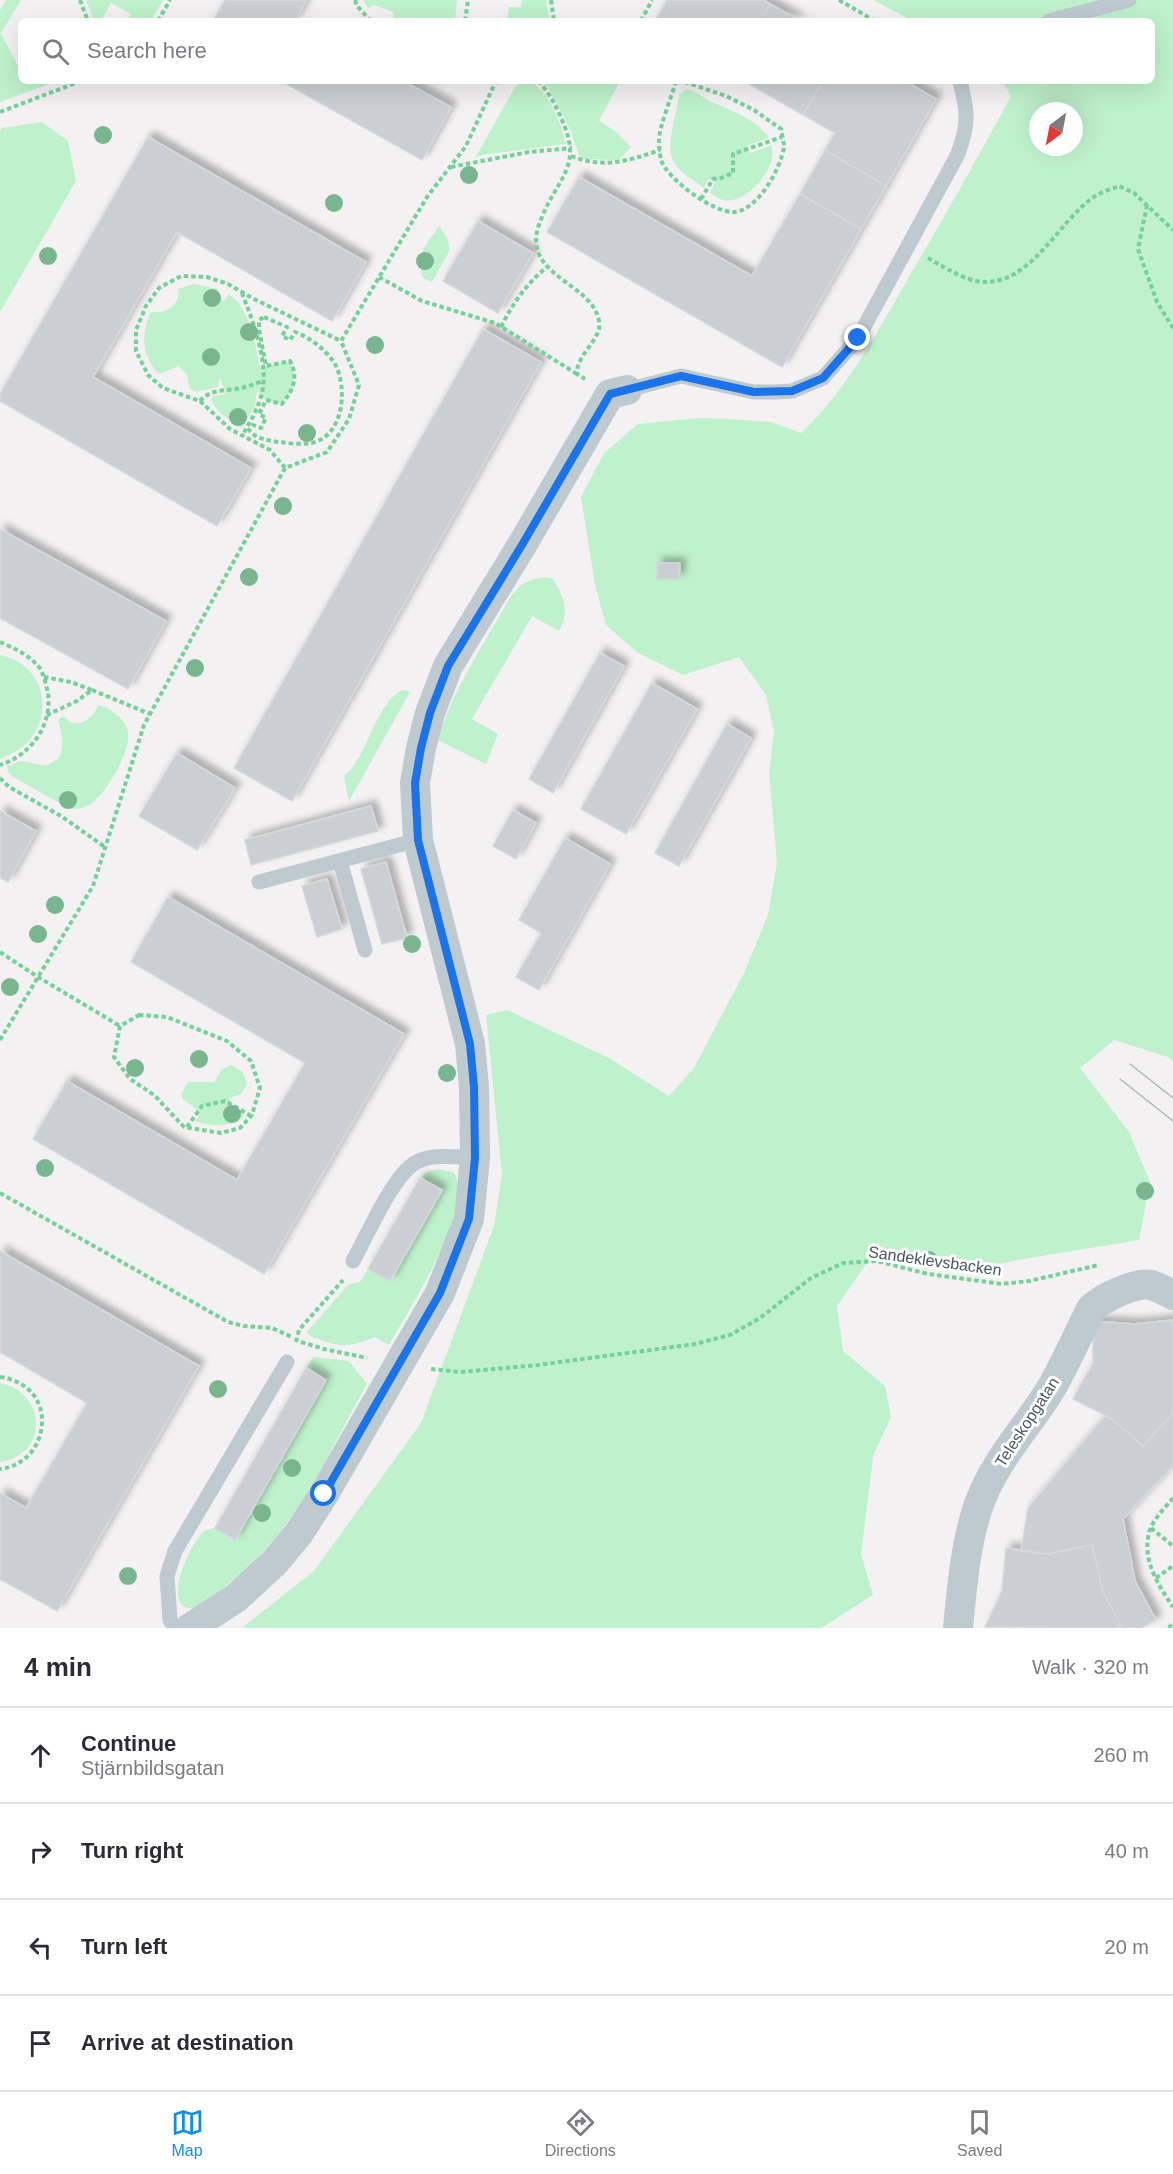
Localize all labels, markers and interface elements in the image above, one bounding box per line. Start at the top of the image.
search box [18,18,1155,84]
icon: search [39,35,72,68]
text: Search here [87,38,207,63]
north arrow [1029,102,1083,156]
route end [844,324,870,350]
street label: Sandeklevsbacken [867,1243,1003,1279]
street label: Teleskopgatan [992,1374,1062,1470]
route start [310,1480,336,1506]
text: 4 min [24,1652,92,1682]
text: Walk · 320 m [1032,1656,1149,1678]
text: Continue [81,1731,176,1756]
icon: ahead [24,1739,57,1772]
text: 260 m [1093,1744,1149,1766]
text: Stjärnbildsgatan [81,1757,224,1779]
icon: right [24,1835,57,1868]
text: Turn right [81,1838,183,1863]
text: 40 m [1105,1840,1149,1862]
icon: left [24,1931,57,1964]
text: Turn left [81,1934,167,1959]
text: 20 m [1105,1936,1149,1958]
icon: arrive [24,2027,57,2060]
text: Arrive at destination [81,2030,294,2055]
tab: Map [171,2106,204,2160]
tab: Directions [545,2106,616,2160]
tab: Saved [957,2106,1002,2160]

